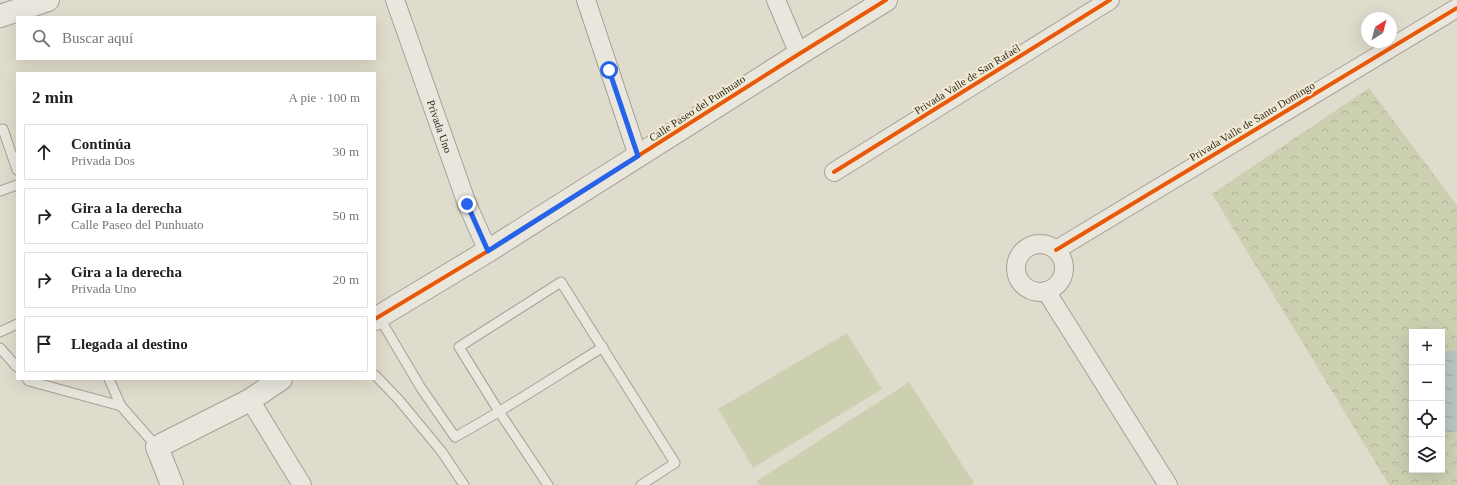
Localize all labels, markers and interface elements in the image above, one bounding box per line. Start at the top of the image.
north arrow [1361,12,1397,48]
search box [16,16,376,60]
icon: search [30,27,52,49]
text: Buscar aquí [62,30,133,46]
street label: Privada Valle de San Rafaél [912,41,1022,117]
route start [600,61,618,79]
street label: Calle Paseo del Punhuato [647,72,748,144]
street label: Privada Valle de Santo Domingo [1187,79,1317,163]
text: 2 min [32,88,73,107]
text: A pie · 100 m [289,90,360,105]
street label: Privada Uno [425,98,455,155]
text: Continúa [71,136,131,152]
icon: ahead [33,141,55,163]
text: 30 m [333,144,359,159]
text: Privada Dos [71,153,135,168]
route end [458,195,476,213]
text: Gira a la derecha [71,200,182,216]
icon: right [33,205,55,227]
text: 50 m [333,208,359,223]
text: Calle Paseo del Punhuato [71,217,204,232]
text: Gira a la derecha [71,264,182,280]
icon: right [33,269,55,291]
text: 20 m [333,272,359,287]
text: Privada Uno [71,281,136,296]
map controls [1409,329,1445,473]
button: + [1409,329,1445,365]
icon: arrive [33,333,55,355]
text: Llegada al destino [71,336,188,352]
button: − [1409,365,1445,401]
button: locate [1409,401,1445,437]
button: layers [1409,437,1445,473]

